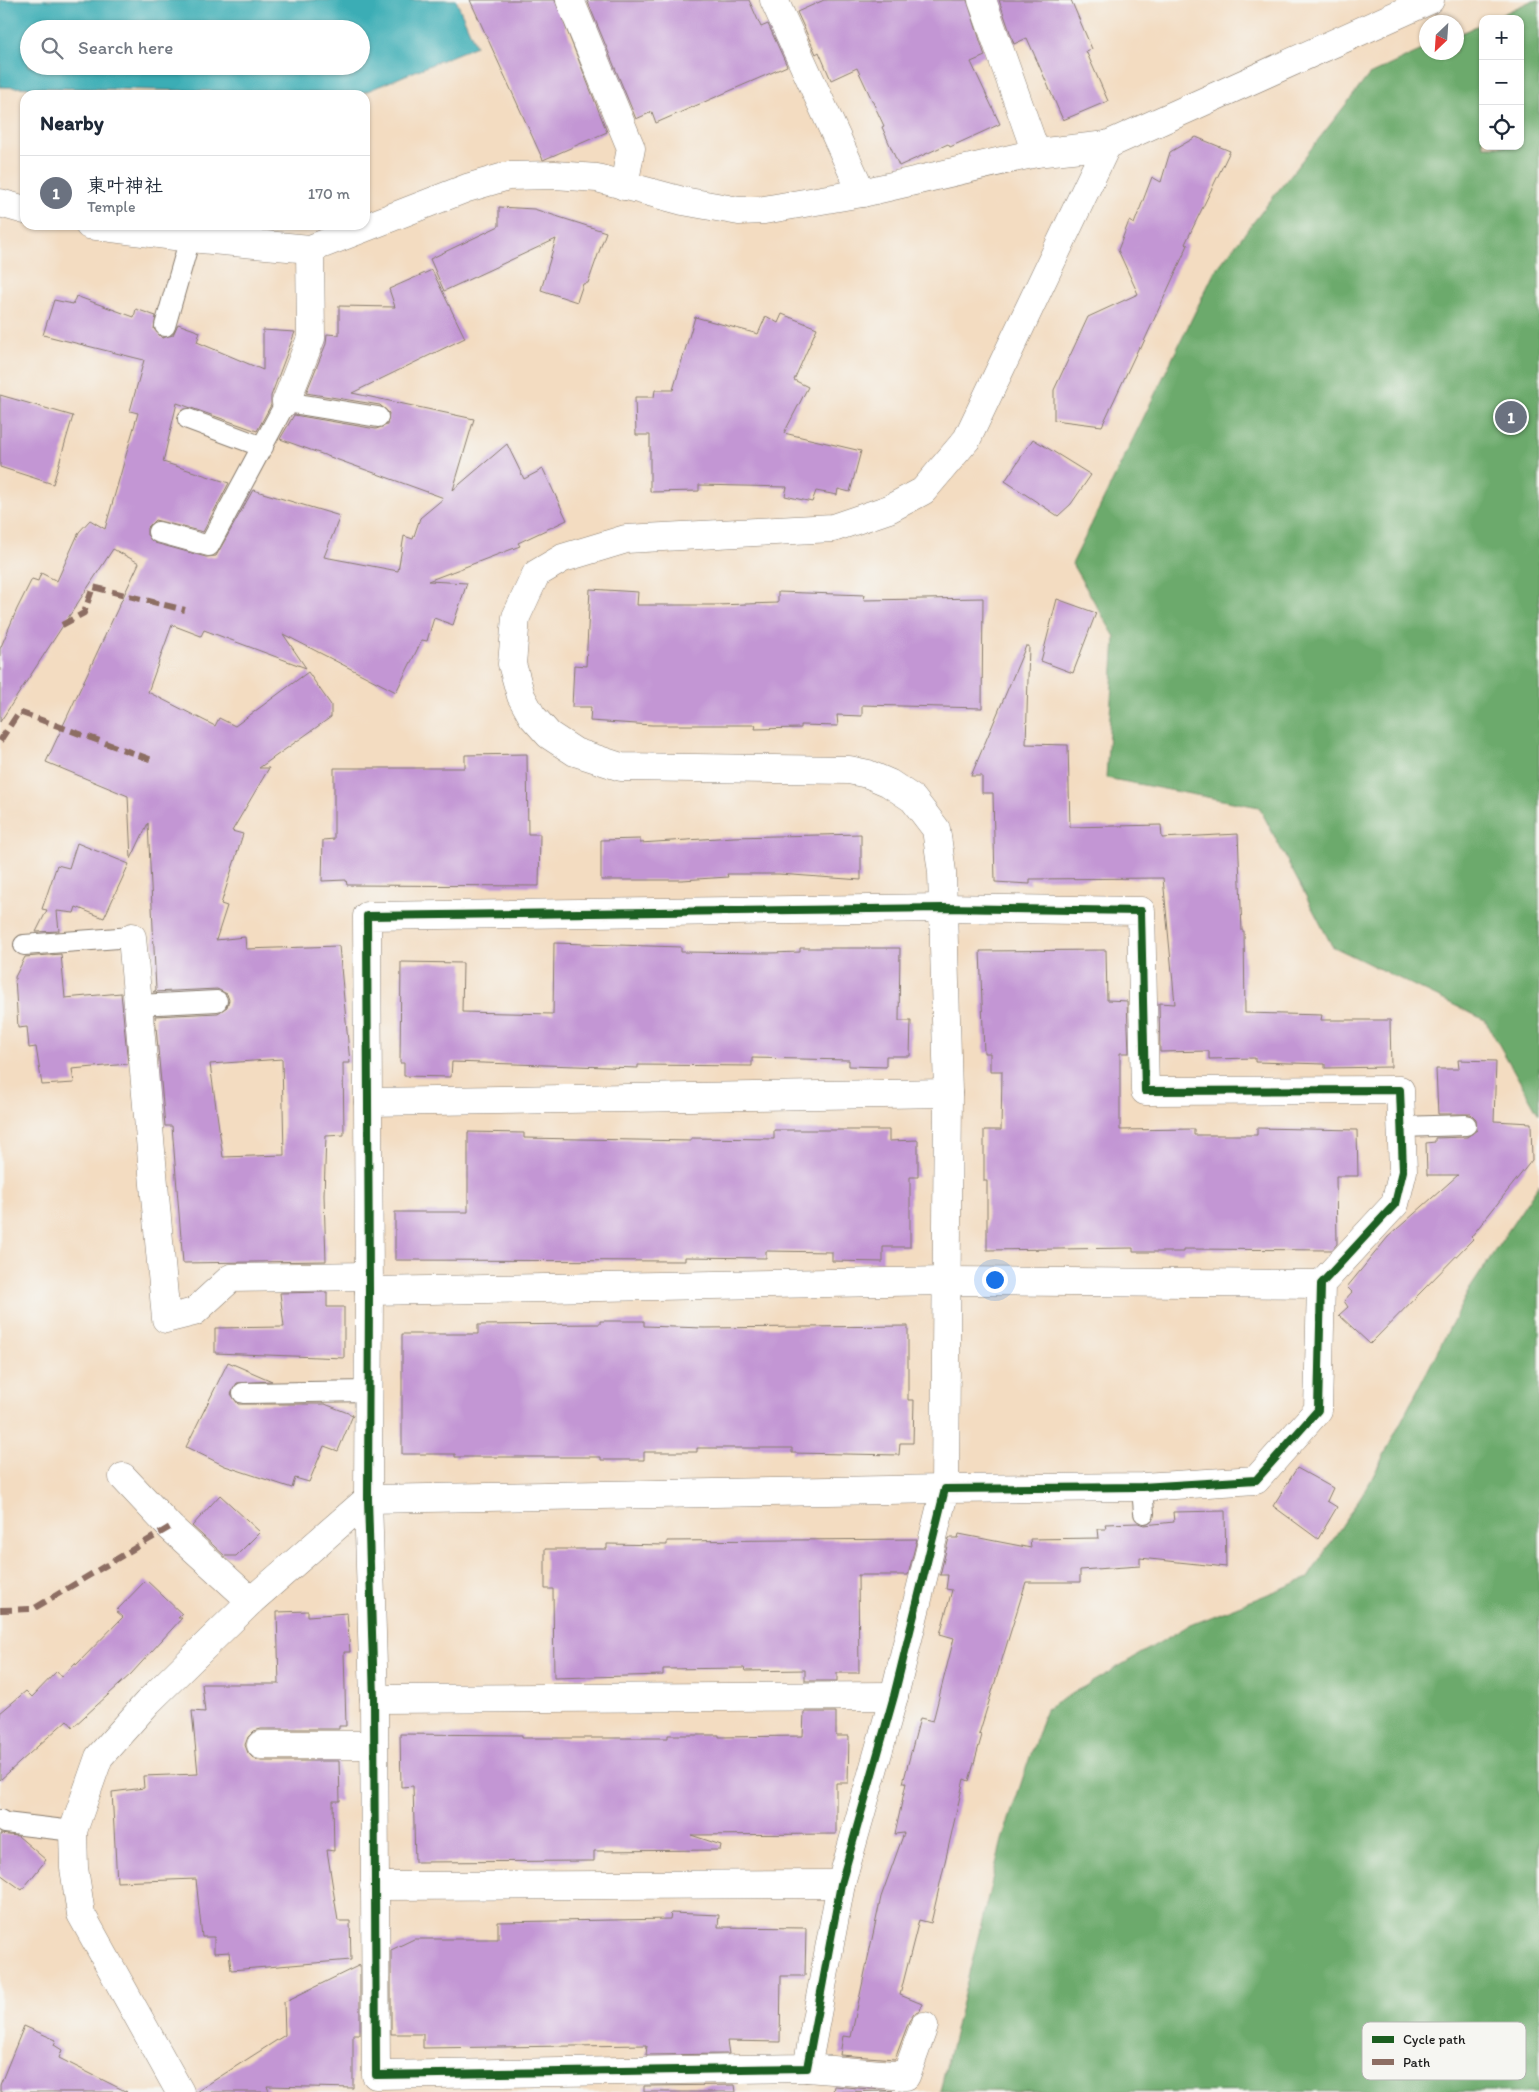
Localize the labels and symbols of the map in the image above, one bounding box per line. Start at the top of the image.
north arrow [1419,15,1464,60]
pin: 1 [1495,398,1527,436]
your location [982,1267,1008,1293]
legend [1362,2022,1526,2080]
text: Cycle path [1403,2031,1466,2048]
text: Path [1403,2054,1430,2071]

